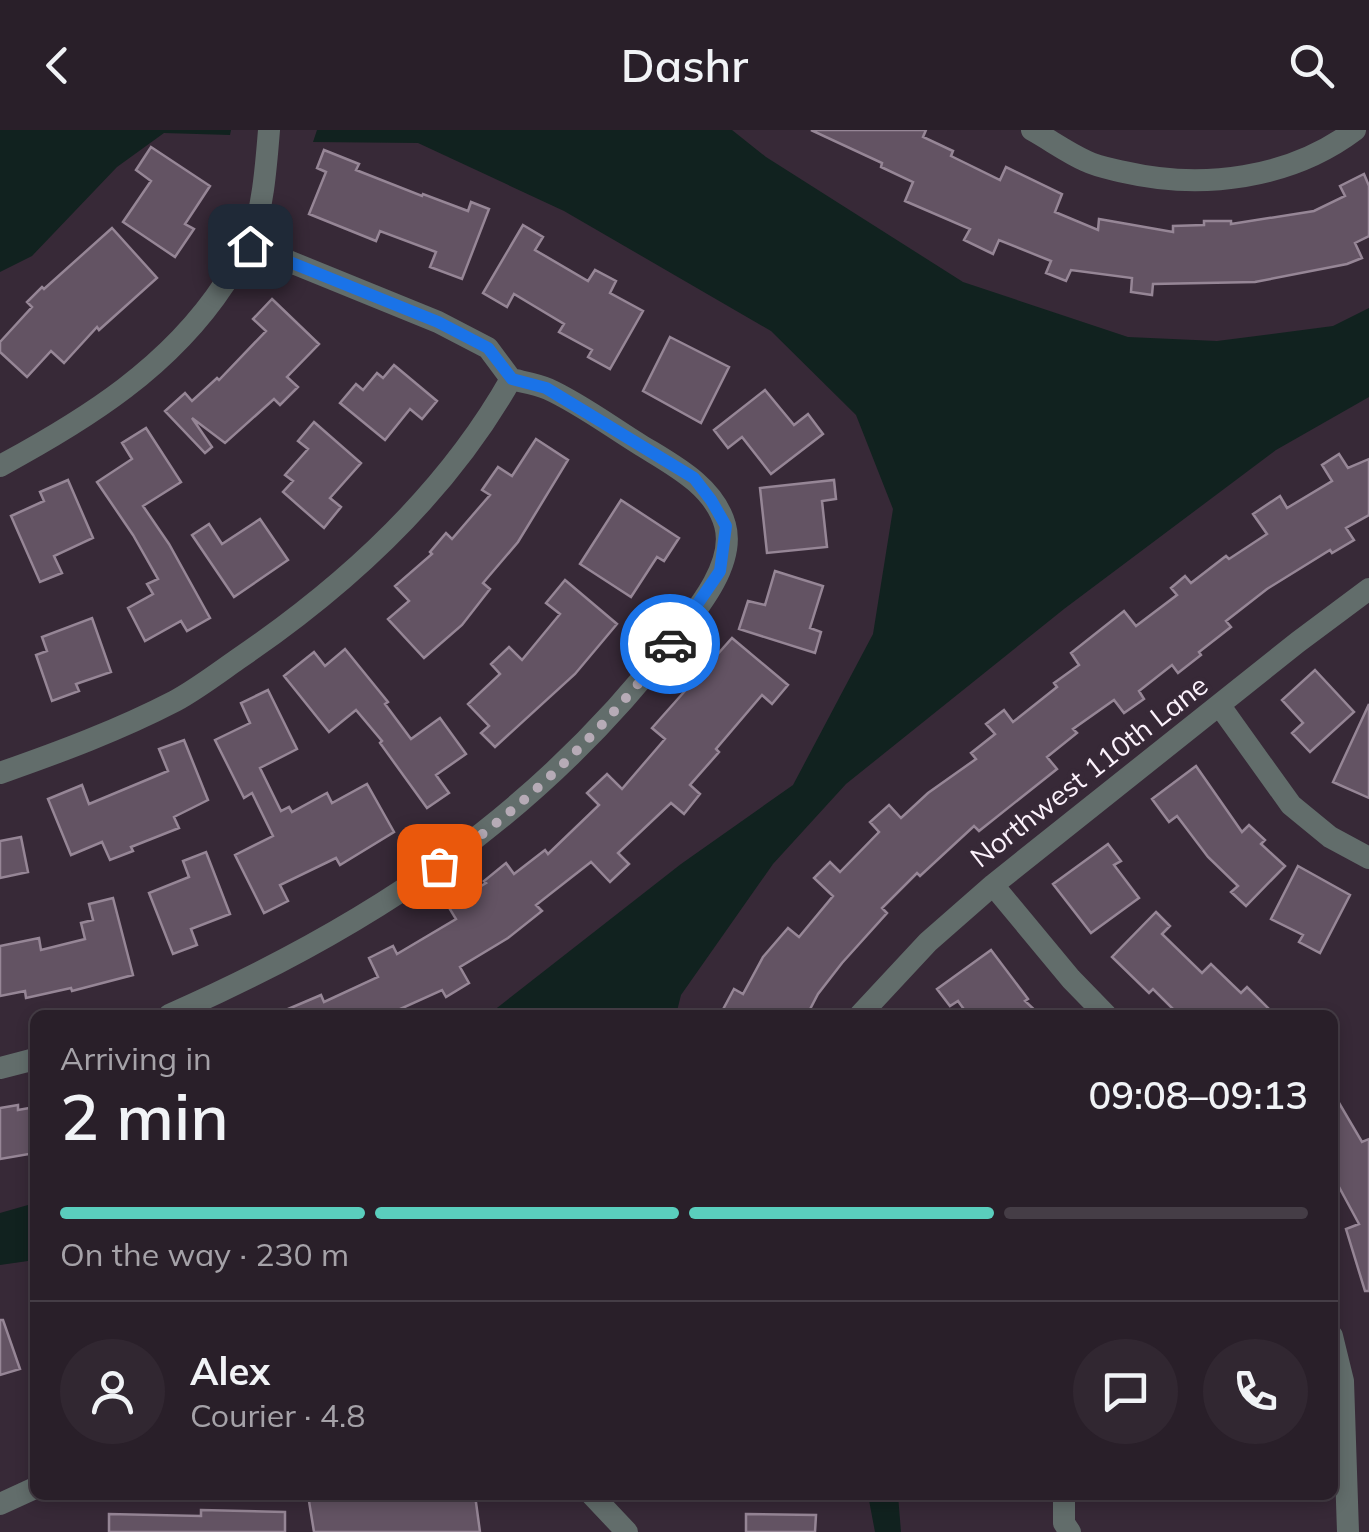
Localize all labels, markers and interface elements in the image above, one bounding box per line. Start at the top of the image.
text: Dashr [621,37,748,93]
icon: back [30,38,85,93]
icon: search [1284,38,1339,93]
pin [208,204,293,289]
icon: home [223,219,278,274]
courier [620,594,720,694]
icon: car [643,617,698,672]
street label: Northwest 110th Lane [963,667,1214,874]
pin [397,824,482,909]
icon: bag [412,839,467,894]
text: Arriving in [60,1038,212,1078]
text: 09:08–09:13 [1088,1071,1308,1119]
text: 2 min [60,1075,229,1156]
text: On the way · 230 m [60,1234,349,1274]
button: person [60,1339,165,1444]
button: chat [1073,1339,1178,1444]
button: phone [1203,1339,1308,1444]
text: Alex [190,1347,270,1395]
text: Courier · 4.8 [190,1395,366,1435]

